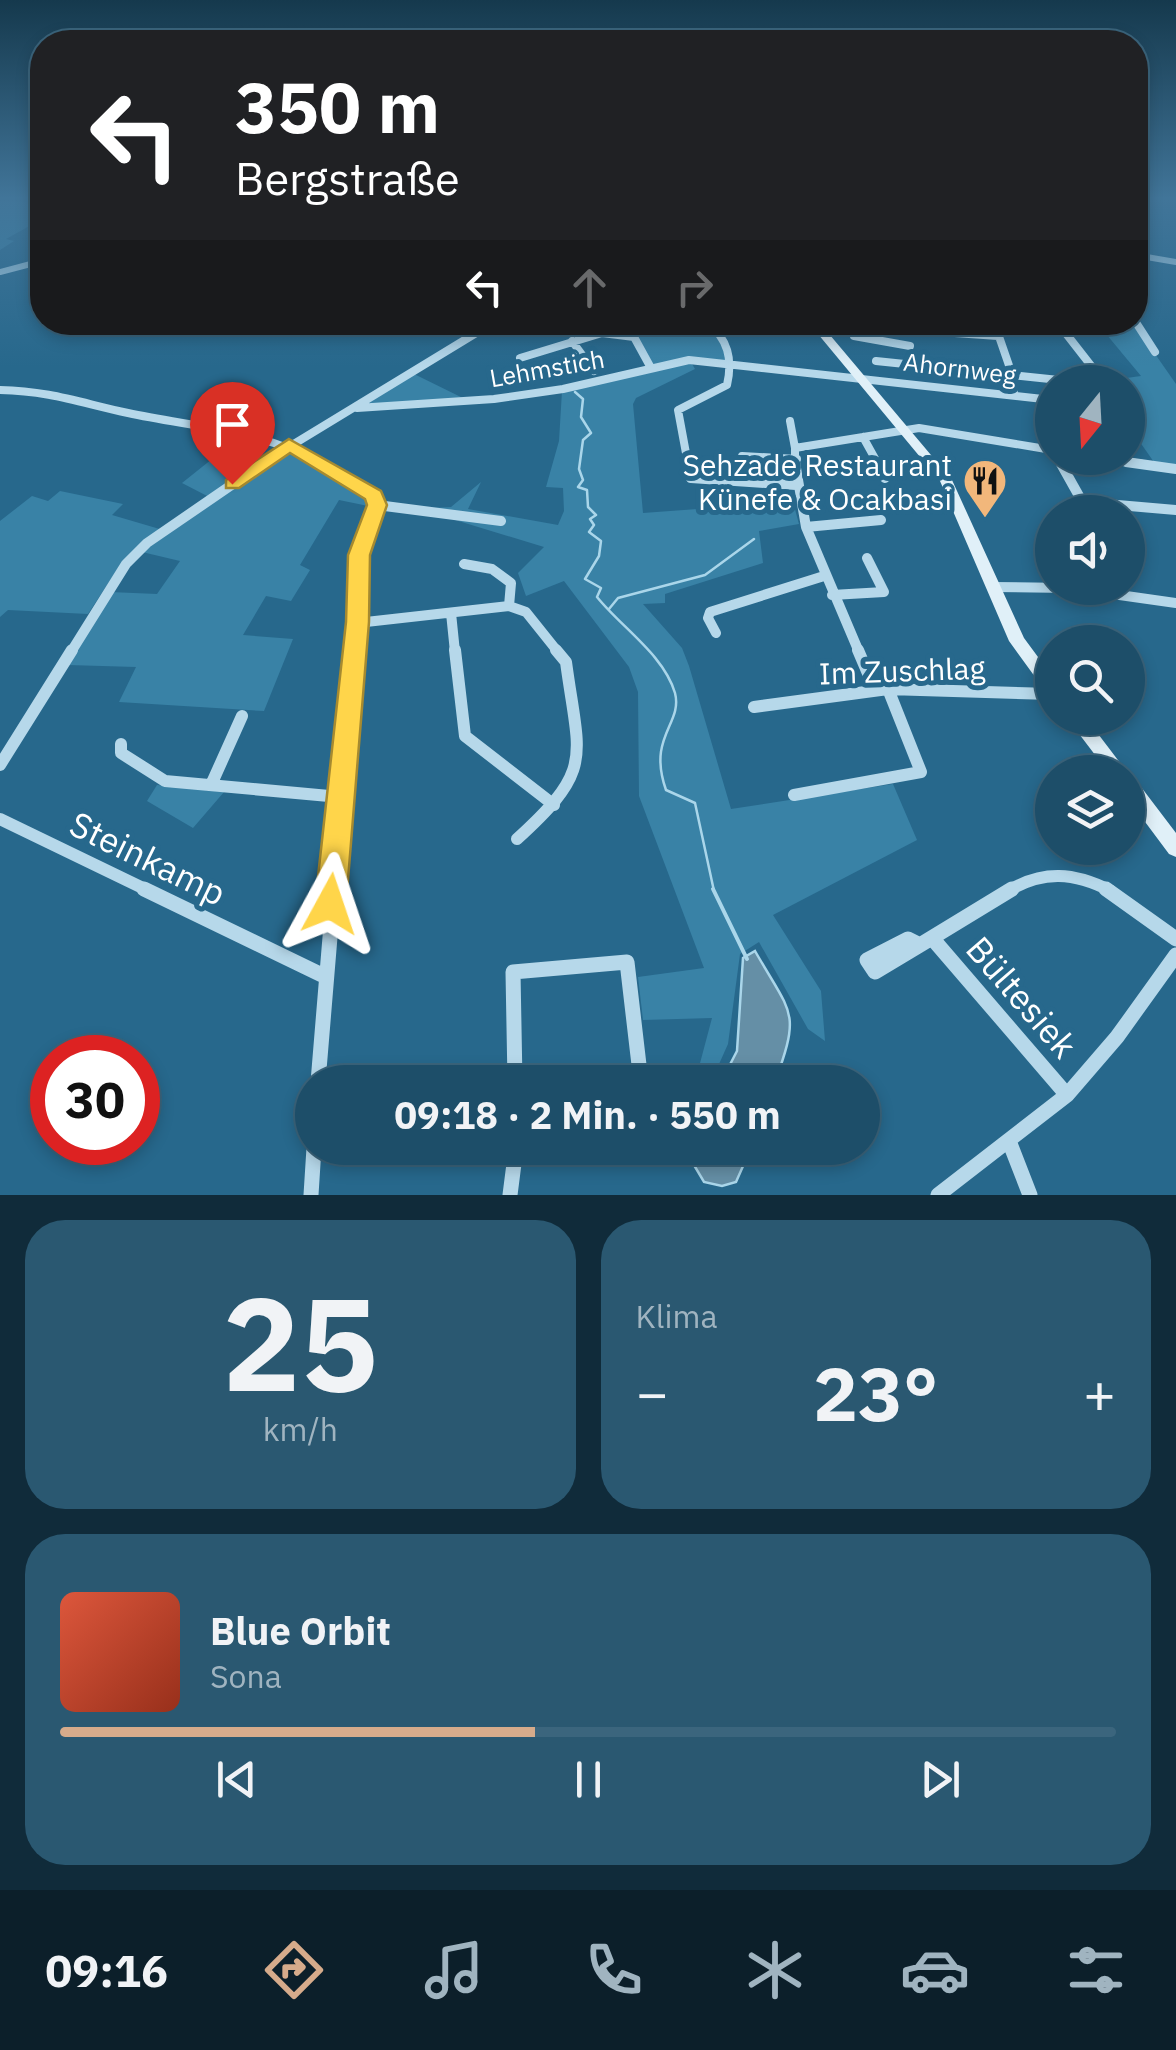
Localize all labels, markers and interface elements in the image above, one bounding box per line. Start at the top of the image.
text: 350 m [235,61,440,152]
icon: left [70,70,200,200]
text: Bergstraße [235,149,460,207]
icon: left [457,260,512,315]
icon: ahead [562,260,617,315]
icon: right [667,260,722,315]
street label: Lehmstich [487,342,607,394]
street label: Ahornweg [902,345,1018,391]
north arrow [1035,365,1145,475]
map controls [1035,365,1145,865]
pin [190,382,275,485]
icon: arrive [205,397,260,452]
place label: Sehzade Restaurant Künefe & Ocakbasi [682,445,952,518]
restaurant icon: Sehzade Restaurant Künefe & Ocakbasi [962,458,1008,519]
button: sound [1035,495,1145,605]
button: search [1035,625,1145,735]
street label: Im Zuschlag [818,648,986,692]
button: layers [1035,755,1145,865]
street label: Steinkamp [62,800,234,916]
position arrow [278,852,382,956]
street label: Bültesiek [956,926,1088,1068]
speed limit sign: 30 [30,1035,160,1165]
text: 09:18 · 2 Min. · 550 m [394,1090,781,1139]
text: 25 [222,1258,378,1427]
text: Klima [636,1295,718,1337]
text: 23° [813,1344,938,1442]
text: − [636,1357,669,1428]
text: + [1083,1357,1116,1428]
text: km/h [263,1408,338,1450]
text: Blue Orbit [210,1606,391,1655]
text: Sona [210,1655,282,1697]
icon: previous [209,1752,264,1807]
icon: pause [561,1752,616,1807]
icon: next [913,1752,968,1807]
icon: directions [259,1935,329,2005]
icon: music [419,1935,489,2005]
icon: phone [579,1935,649,2005]
icon: climate [740,1935,810,2005]
icon: car [900,1935,970,2005]
icon: filters [1061,1935,1131,2005]
text: 09:16 [45,1941,168,1999]

